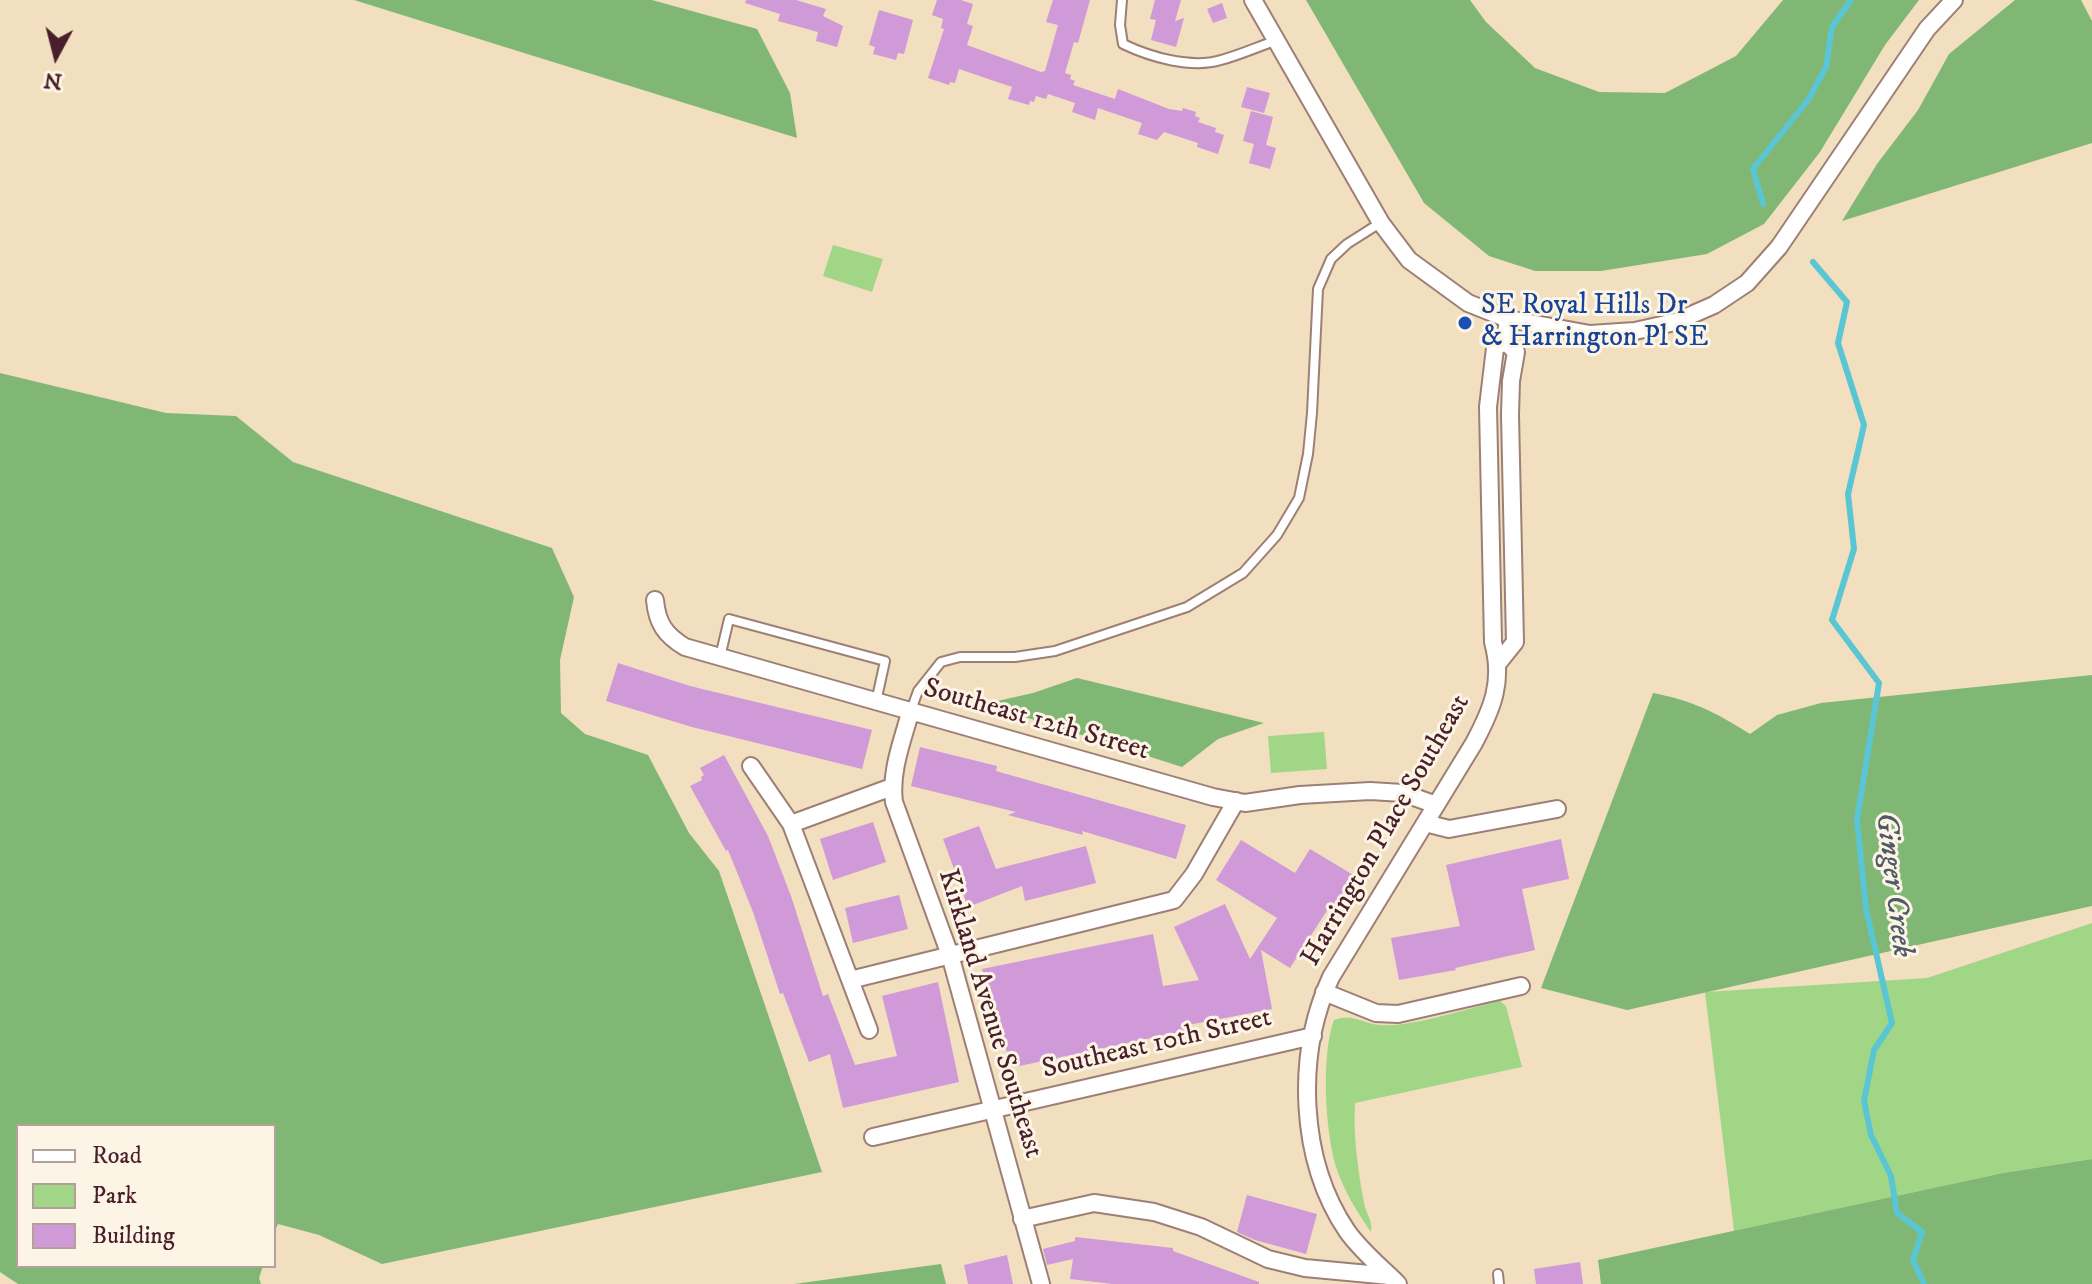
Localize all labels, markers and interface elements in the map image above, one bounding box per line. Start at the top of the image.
north arrow [16,16,96,96]
text: N [42,66,64,95]
place label: SE Royal Hills Dr & Harrington Pl SE [1481,290,1709,356]
marker: SE Royal Hills Dr & Harrington Pl SE [1456,314,1474,332]
street label: Southeast 12th Street [919,673,1153,769]
street label: Harrington Place Southeast [1295,689,1479,973]
water label: Ginger Creek [1865,811,1919,959]
street label: Kirkland Avenue Southeast [929,866,1049,1162]
street label: Southeast 10th Street [1039,1002,1275,1088]
legend [16,1124,276,1268]
text: Road [92,1141,142,1171]
text: Park [92,1181,137,1211]
text: Building [92,1221,175,1251]

